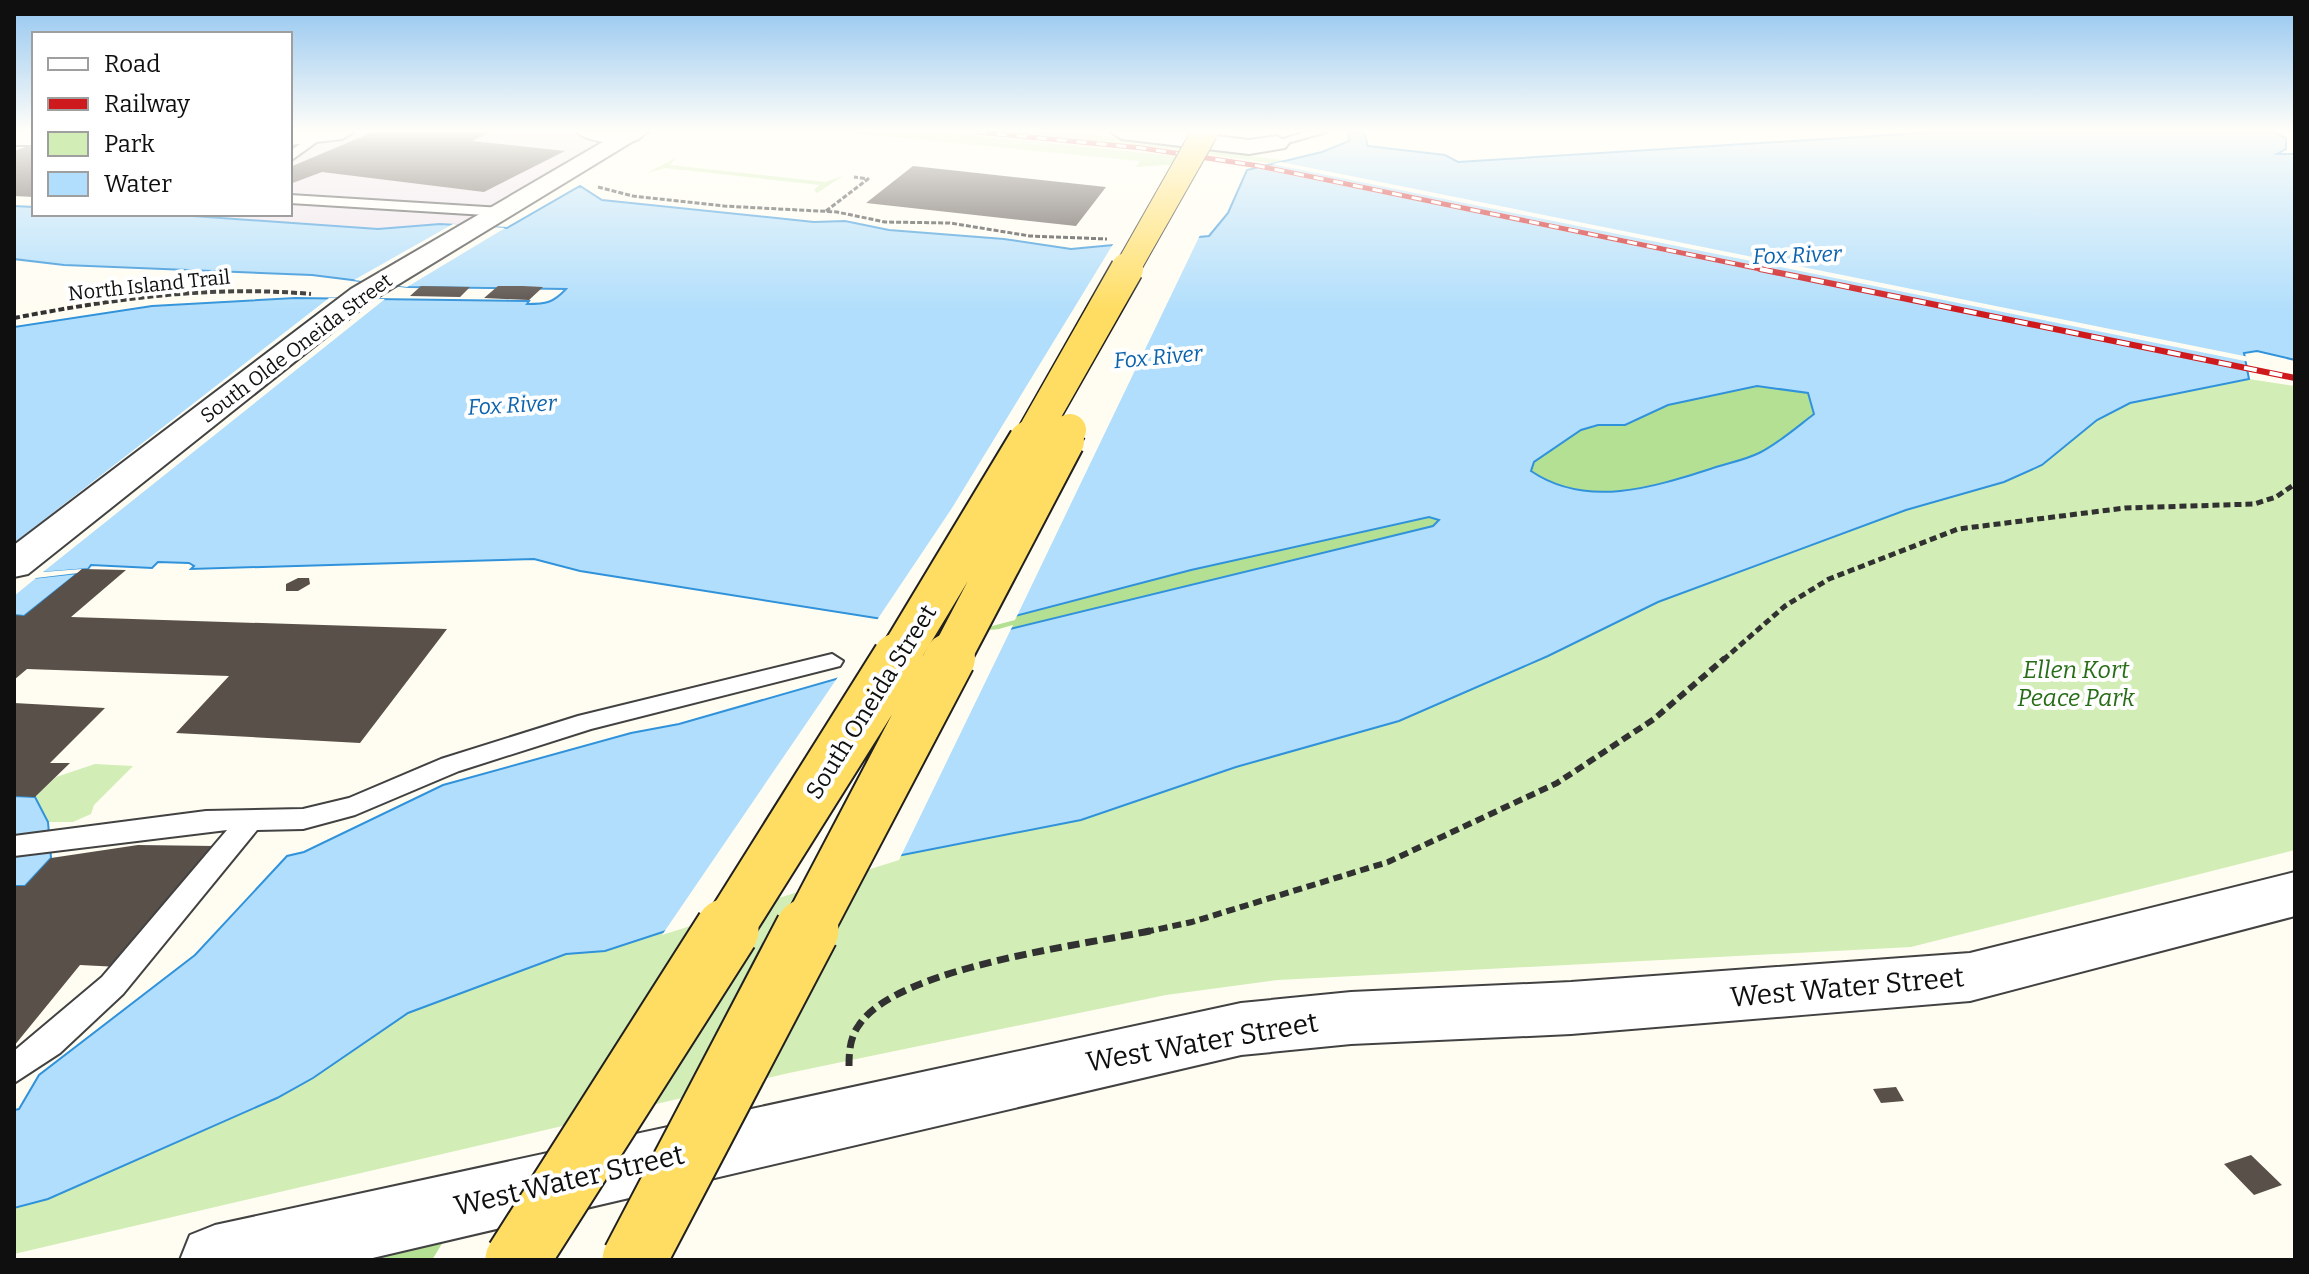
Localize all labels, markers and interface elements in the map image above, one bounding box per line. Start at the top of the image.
legend [32,32,292,216]
text: Road [104,50,160,78]
text: Railway [104,90,190,118]
text: Park [104,130,155,158]
text: Water [104,170,172,198]
water label: Fox River [1752,240,1843,270]
street label: North Island Trail [67,265,231,305]
street label: South Olde Oneida Street [196,268,396,428]
water label: Fox River [1113,340,1205,374]
water label: Fox River [467,389,558,421]
street label: South Oneida Street [800,600,942,804]
park label: Ellen Kort Peace Park [2017,656,2136,712]
street label: West Water Street [1729,960,1965,1014]
street label: West Water Street [1084,1005,1320,1079]
street label: West Water Street [451,1138,687,1222]

